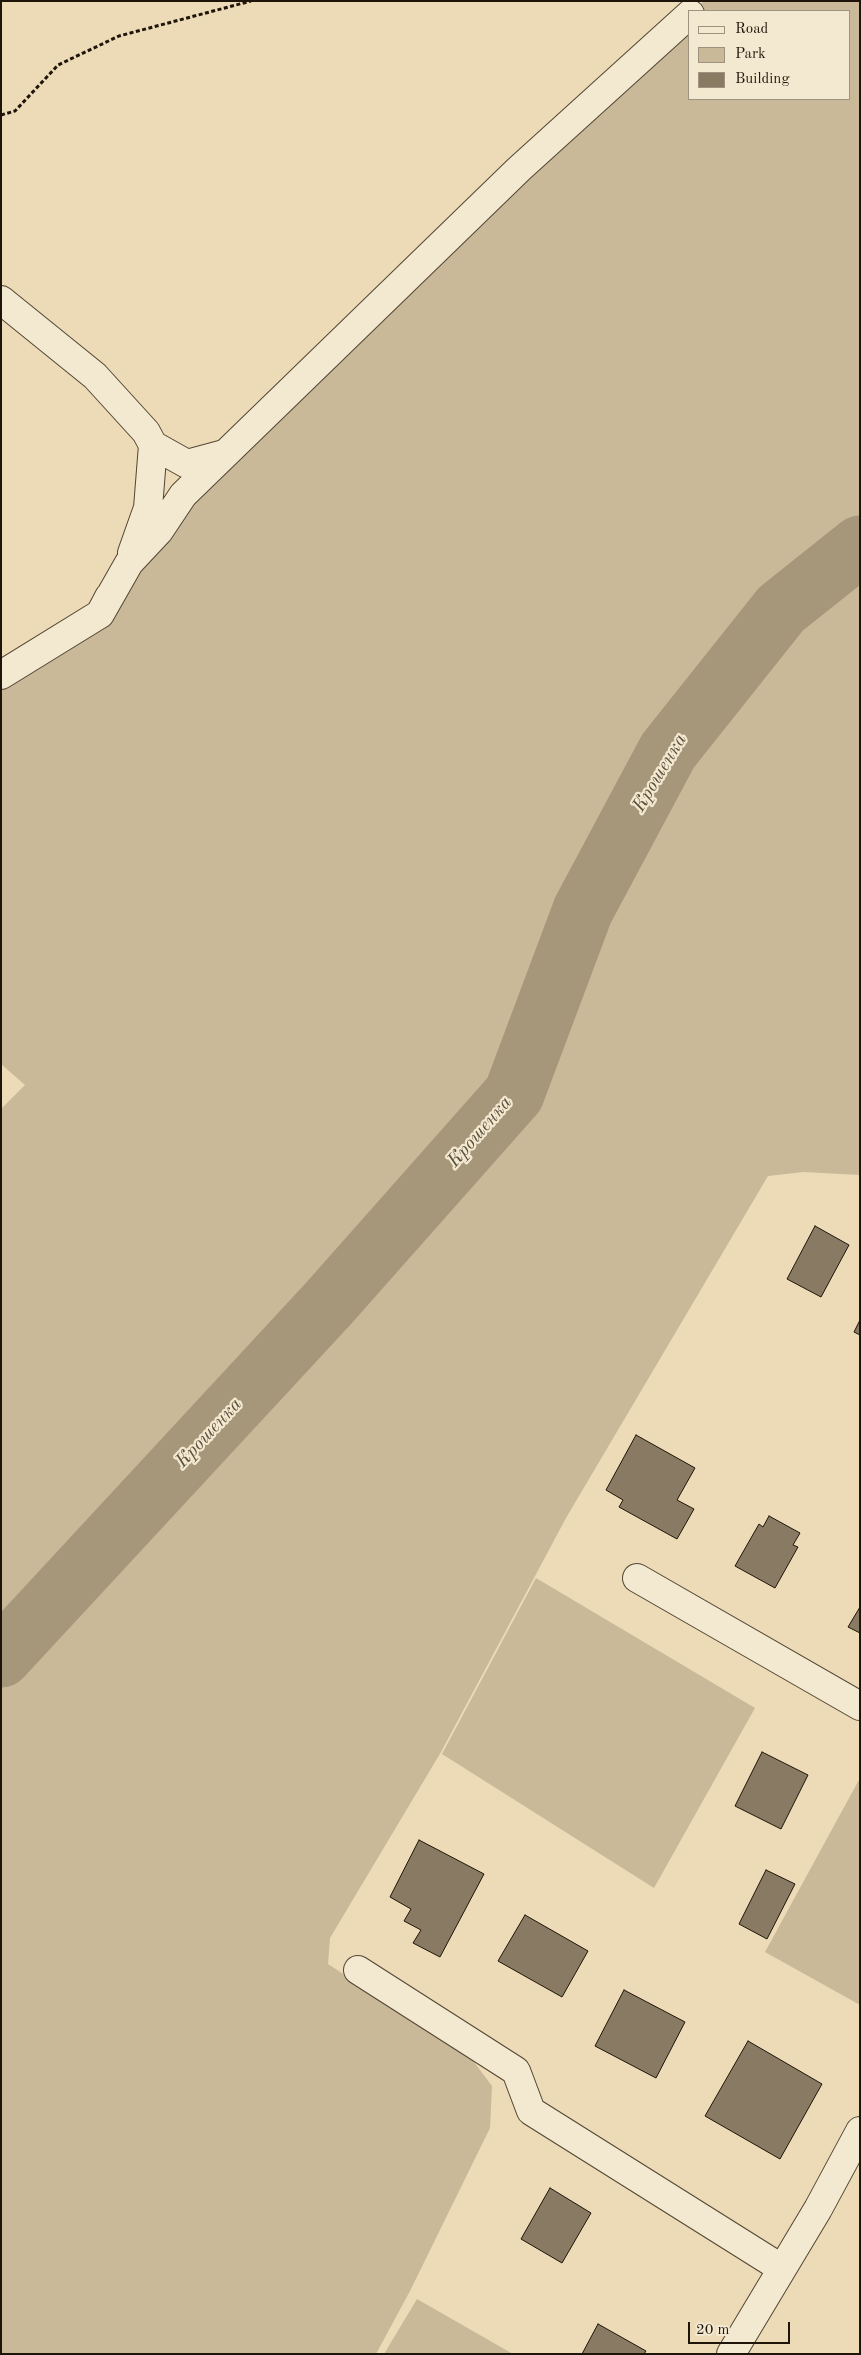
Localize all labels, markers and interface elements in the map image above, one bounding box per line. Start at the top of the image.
legend [688,10,851,100]
text: Road [735,22,768,37]
text: Park [735,47,766,62]
text: Building [735,72,790,87]
water label: Крошенка [628,730,692,816]
water label: Крошенка [443,1092,517,1172]
water label: Крошенка [171,1393,247,1473]
scale bar [691,2312,794,2344]
text: 20 m [696,2323,730,2338]

